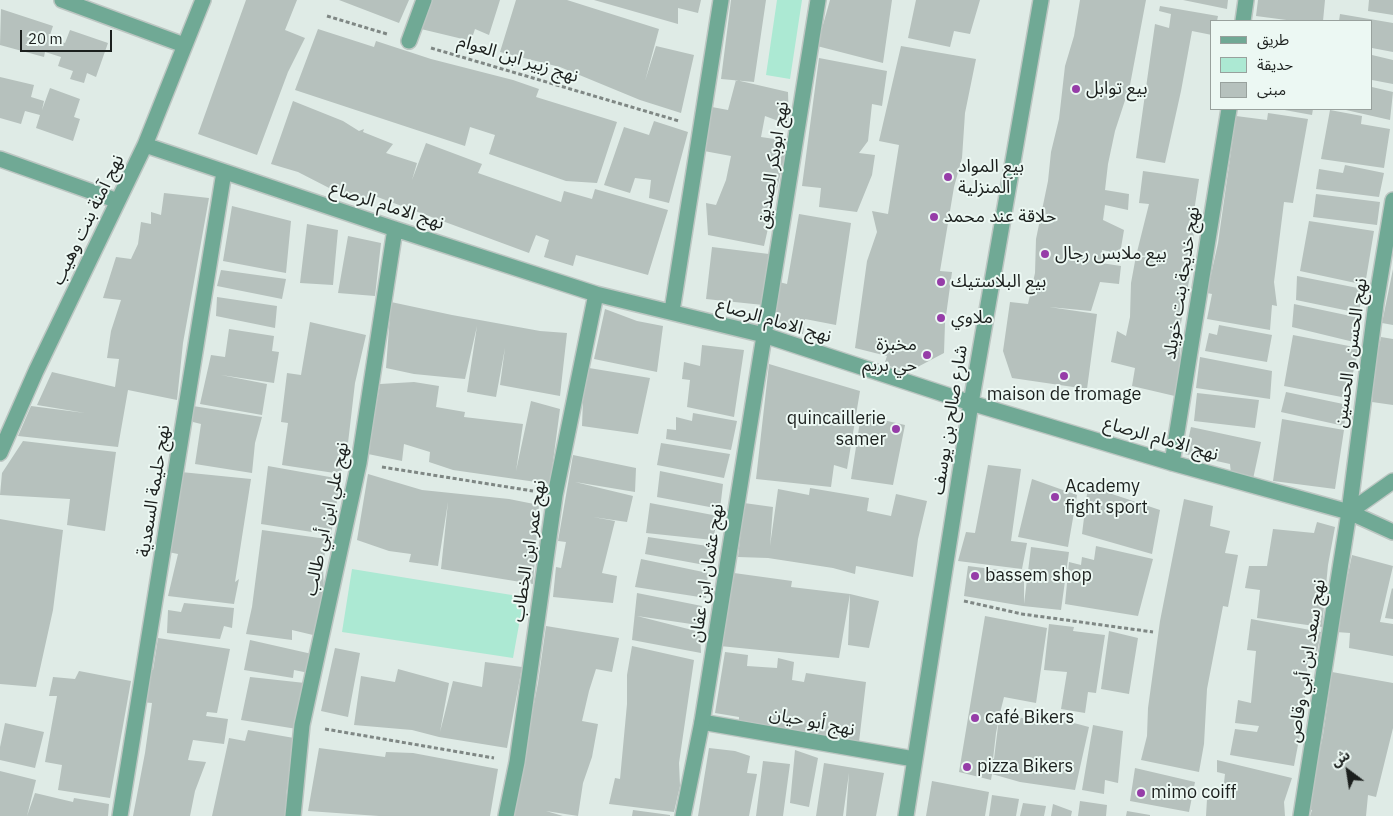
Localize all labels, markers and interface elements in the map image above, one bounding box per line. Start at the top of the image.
scale bar [22,20,115,52]
legend [1210,20,1373,110]
text: 20 m [28,29,63,48]
street label: نهج زبير ابن العوام [455,30,581,88]
text: طريق [1257,30,1289,49]
text: حديقة [1257,55,1293,74]
place label: بيع توابل [1086,78,1148,100]
text: مبنى [1257,80,1286,99]
marker: بيع توابل [1070,83,1082,95]
street label: نهج ابوبكر الصديق [752,100,794,230]
street label: نهج آمنة بنت وهيب [47,151,129,289]
place label: بيع المواد المنزلية [958,156,1024,198]
marker: بيع المواد المنزلية [942,171,954,183]
street label: نهج الامام الرصاع [327,177,447,235]
street label: نهج خديجة بنت خويلد [1159,205,1205,361]
place label: حلاقة عند محمد [944,206,1056,228]
marker: حلاقة عند محمد [928,211,940,223]
place label: بيع ملابس رجال [1055,243,1167,265]
marker: بيع ملابس رجال [1039,248,1051,260]
place label: بيع البلاستيك [951,271,1046,293]
marker: بيع البلاستيك [935,276,947,288]
street label: نهج الحسن و الحسين [1330,277,1372,429]
street label: نهج الامام الرصاع [714,294,834,348]
place label: ملاوي [951,307,993,329]
marker: ملاوي [935,312,947,324]
place label: مخبزة حي بريم [862,334,917,376]
street label: شارع صالح بن يوسف [927,344,973,496]
marker: مخبزة حي بريم [921,349,933,361]
marker: maison de fromage [1058,370,1070,382]
place label: maison de fromage [987,384,1141,406]
place label: quincaillerie samer [787,408,886,450]
street label: نهج الامام الرصاع [1101,412,1221,466]
street label: نهج حليمة السعدية [133,423,175,559]
marker: quincaillerie samer [890,423,902,435]
street label: نهج علي ابن أبي طالب [300,440,354,598]
place label: Academy fight sport [1065,476,1148,518]
street label: نهج عمر ابن الخطاب [507,478,551,624]
marker: Academy fight sport [1049,491,1061,503]
street label: نهج عثمان ابن عفان [685,502,729,644]
place label: bassem shop [985,565,1092,587]
marker: bassem shop [969,570,981,582]
street label: نهج سعد ابن أبي وقاص [1283,578,1331,744]
street label: نهج أبو حيان [767,703,857,741]
place label: café Bikers [985,707,1074,729]
marker: café Bikers [969,712,981,724]
text: ش [1327,745,1353,771]
north arrow [1323,746,1373,796]
place label: pizza Bikers [977,756,1073,778]
marker: pizza Bikers [961,761,973,773]
place label: mimo coiff [1151,782,1236,804]
marker: mimo coiff [1135,787,1147,799]

